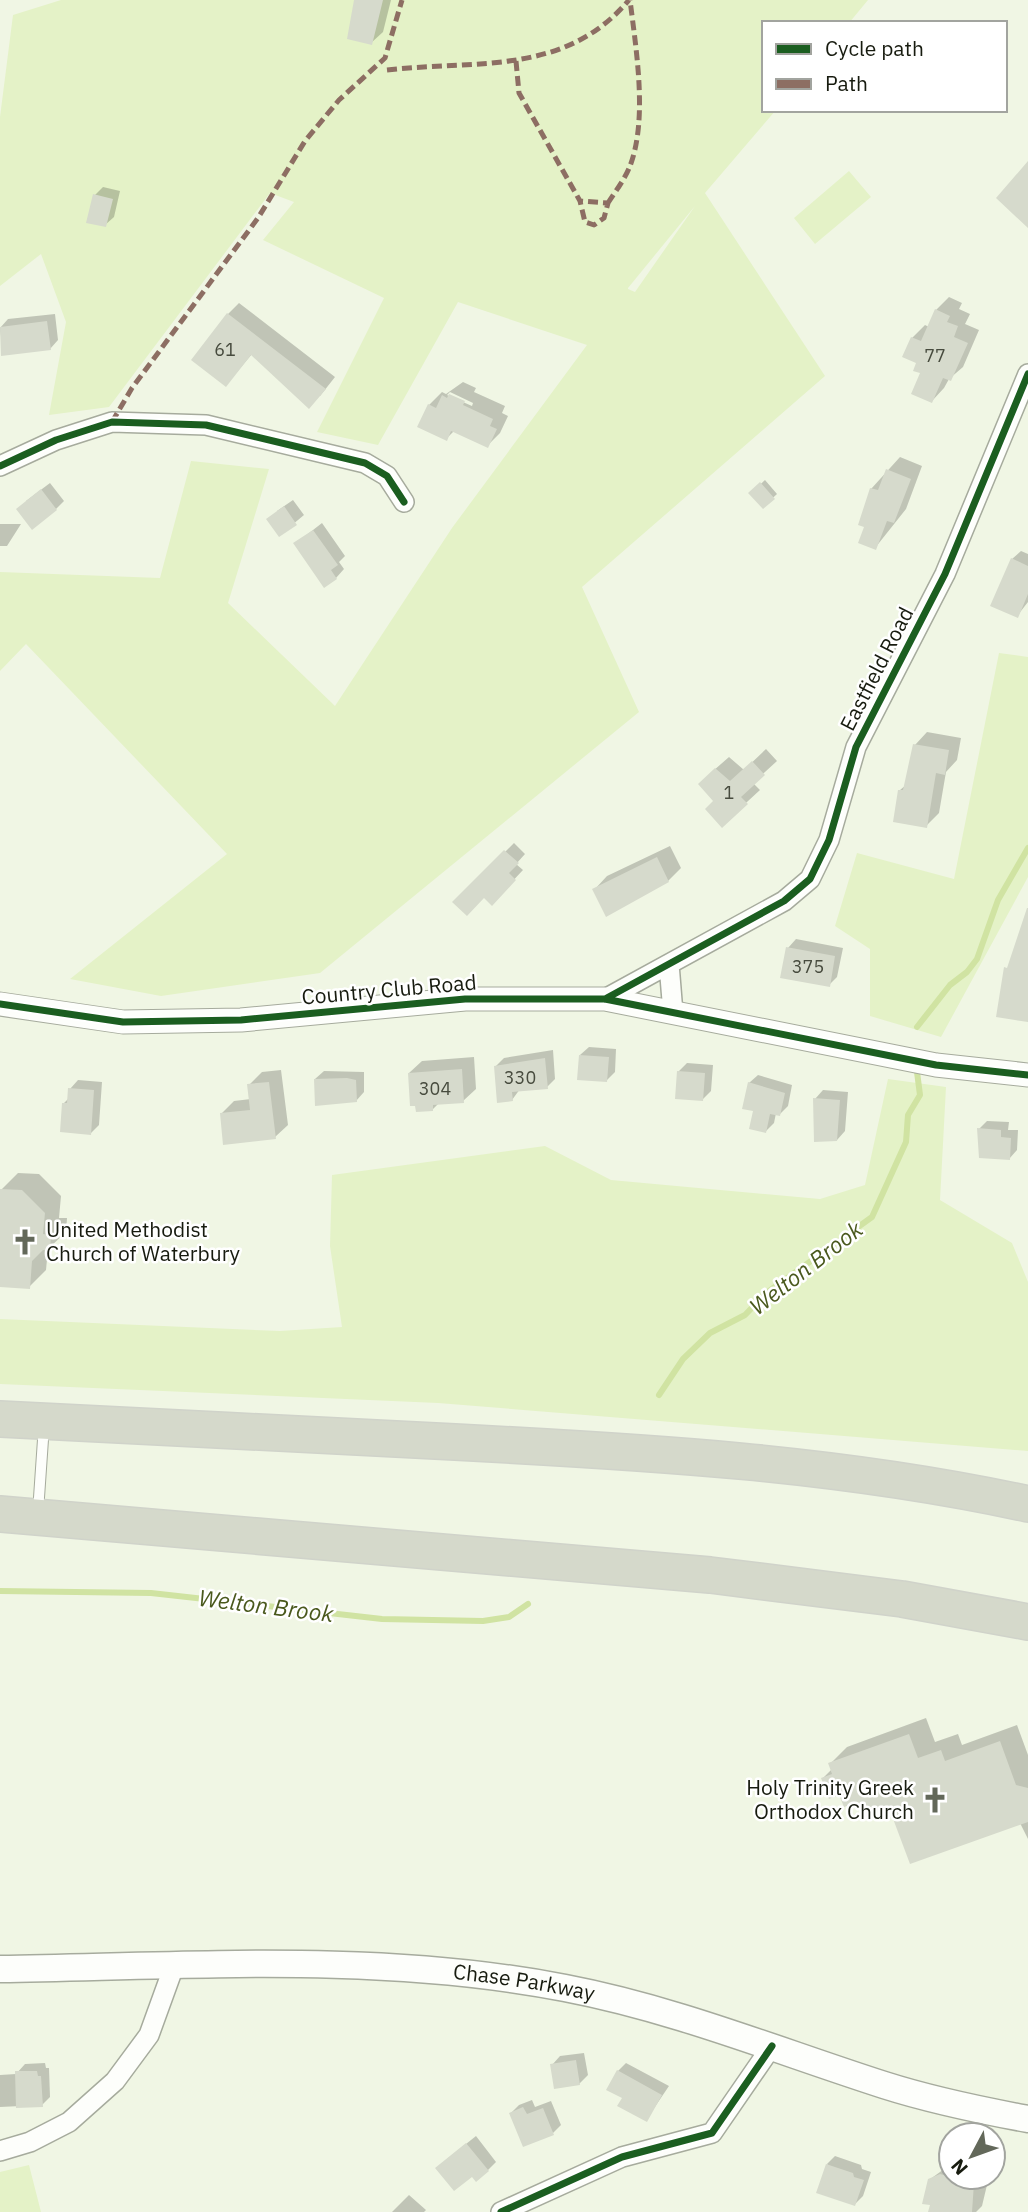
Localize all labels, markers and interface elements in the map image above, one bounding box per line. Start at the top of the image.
legend [762,21,1007,112]
text: Cycle path [825,34,924,62]
text: Path [825,69,868,97]
house number: 61 [214,338,236,361]
house number: 77 [924,344,946,367]
street label: Eastfield Road [833,602,919,735]
house number: 1 [724,781,734,804]
house number: 375 [792,955,824,978]
street label: Country Club Road [300,967,478,1011]
house number: 330 [504,1066,536,1089]
house number: 304 [419,1077,451,1100]
water label: Welton Brook [743,1213,869,1321]
place label: United Methodist Church of Waterbury [46,1215,241,1267]
church icon: United Methodist Church of Waterbury [10,1227,40,1257]
water label: Welton Brook [197,1582,336,1628]
place label: Holy Trinity Greek Orthodox Church [746,1773,914,1825]
church icon: Holy Trinity Greek Orthodox Church [920,1785,950,1815]
street label: Chase Parkway [452,1957,598,2007]
north arrow [937,2121,1007,2191]
text: N [946,2154,973,2180]

